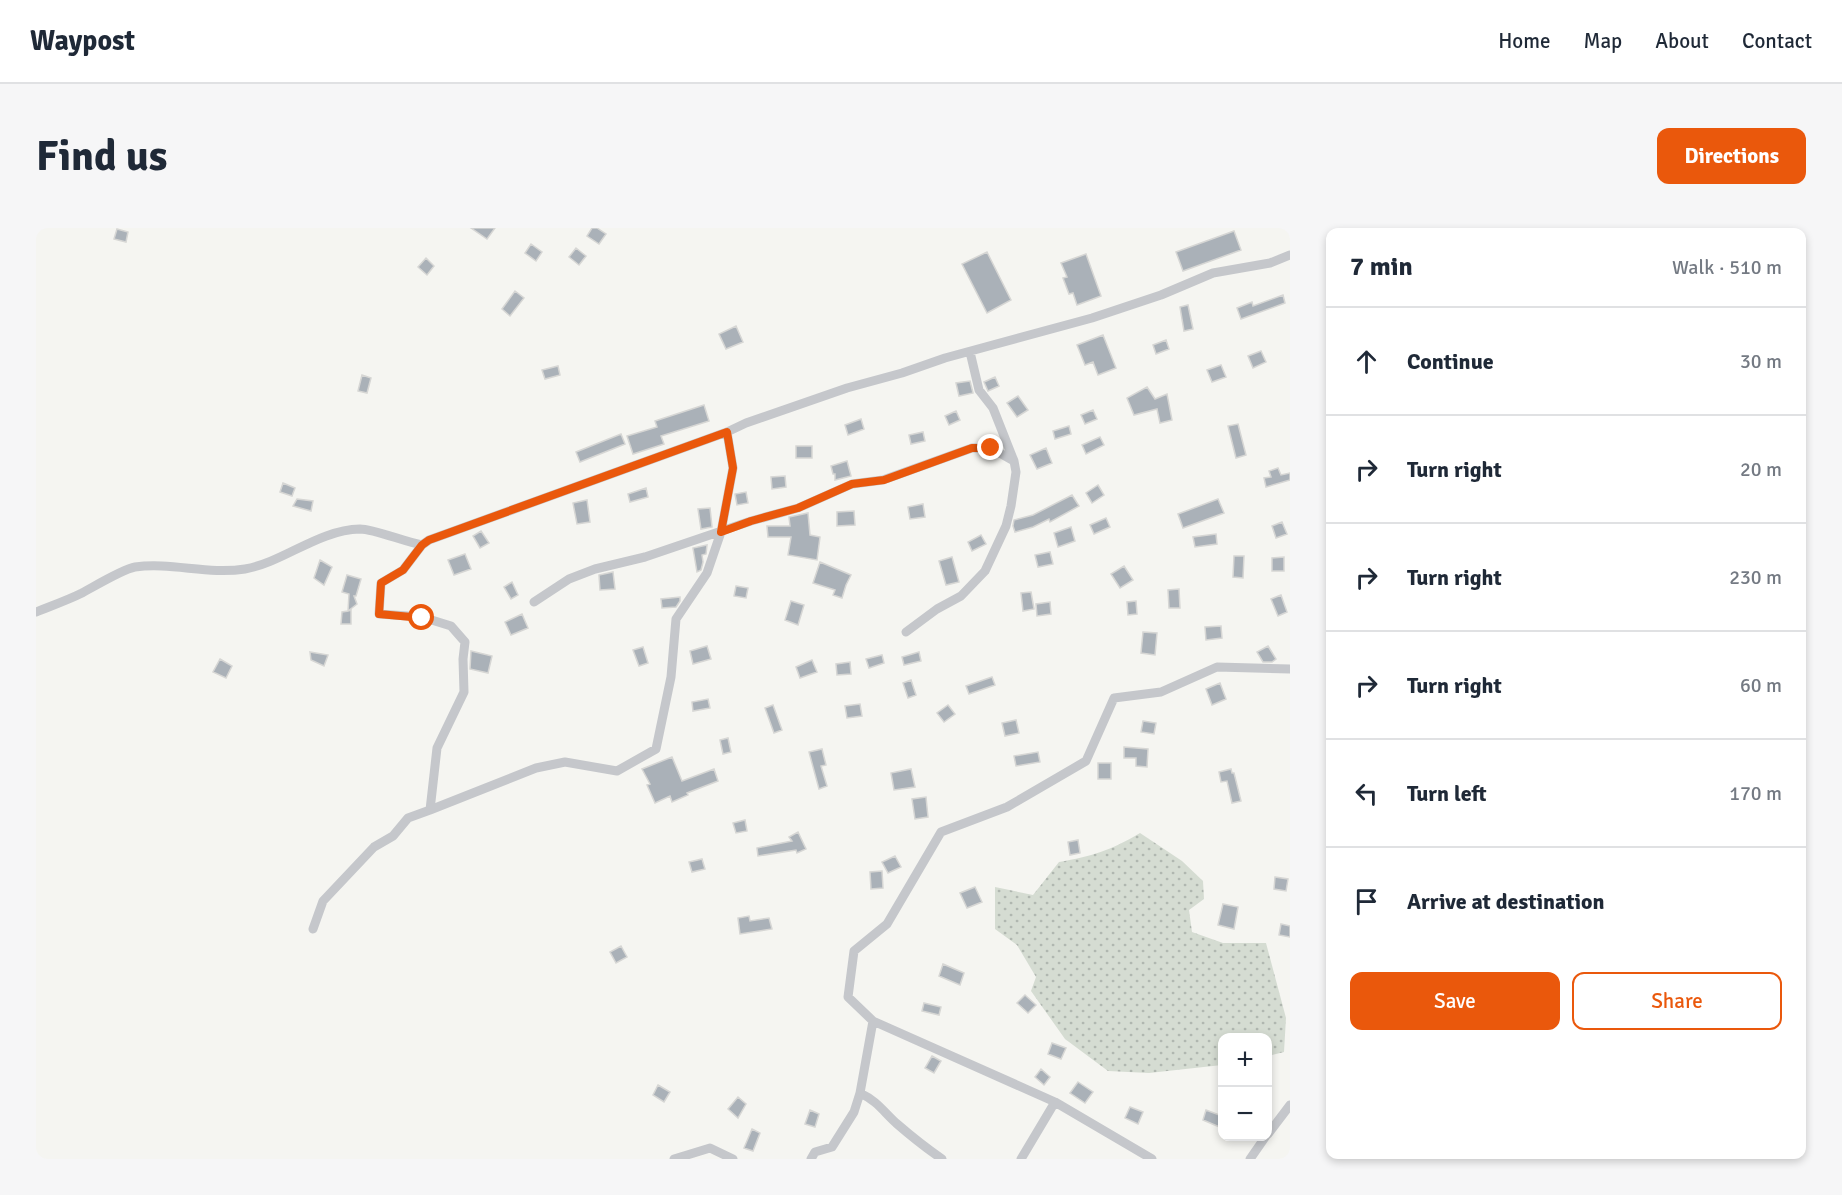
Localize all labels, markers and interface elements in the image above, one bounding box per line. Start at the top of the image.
text: Waypost [30,24,135,58]
text: Home [1498,28,1551,54]
text: Map [1584,28,1622,54]
text: About [1655,28,1709,54]
text: Contact [1742,28,1812,54]
button: Directions [1657,128,1806,184]
text: Find us [36,131,167,182]
text: 7 min [1350,251,1413,283]
text: Walk · 510 m [1672,255,1782,280]
icon: ahead [1350,345,1383,378]
text: Continue [1407,348,1494,375]
text: 30 m [1740,349,1782,374]
route end [977,434,1003,460]
icon: right [1350,453,1383,486]
text: Turn right [1407,456,1502,483]
text: 20 m [1740,457,1782,482]
icon: right [1350,561,1383,594]
text: Turn right [1407,564,1502,591]
text: 230 m [1729,565,1782,590]
route start [408,604,434,630]
icon: right [1350,669,1383,702]
text: Turn right [1407,672,1502,699]
text: 60 m [1740,673,1782,698]
icon: left [1350,777,1383,810]
text: Turn left [1407,780,1487,807]
text: 170 m [1729,781,1782,806]
icon: arrive [1350,885,1383,918]
text: Arrive at destination [1407,888,1604,915]
button: Save [1350,972,1560,1030]
button: Share [1572,972,1782,1030]
map controls [1218,1033,1272,1141]
button: + [1218,1033,1272,1087]
button: − [1218,1087,1272,1141]

